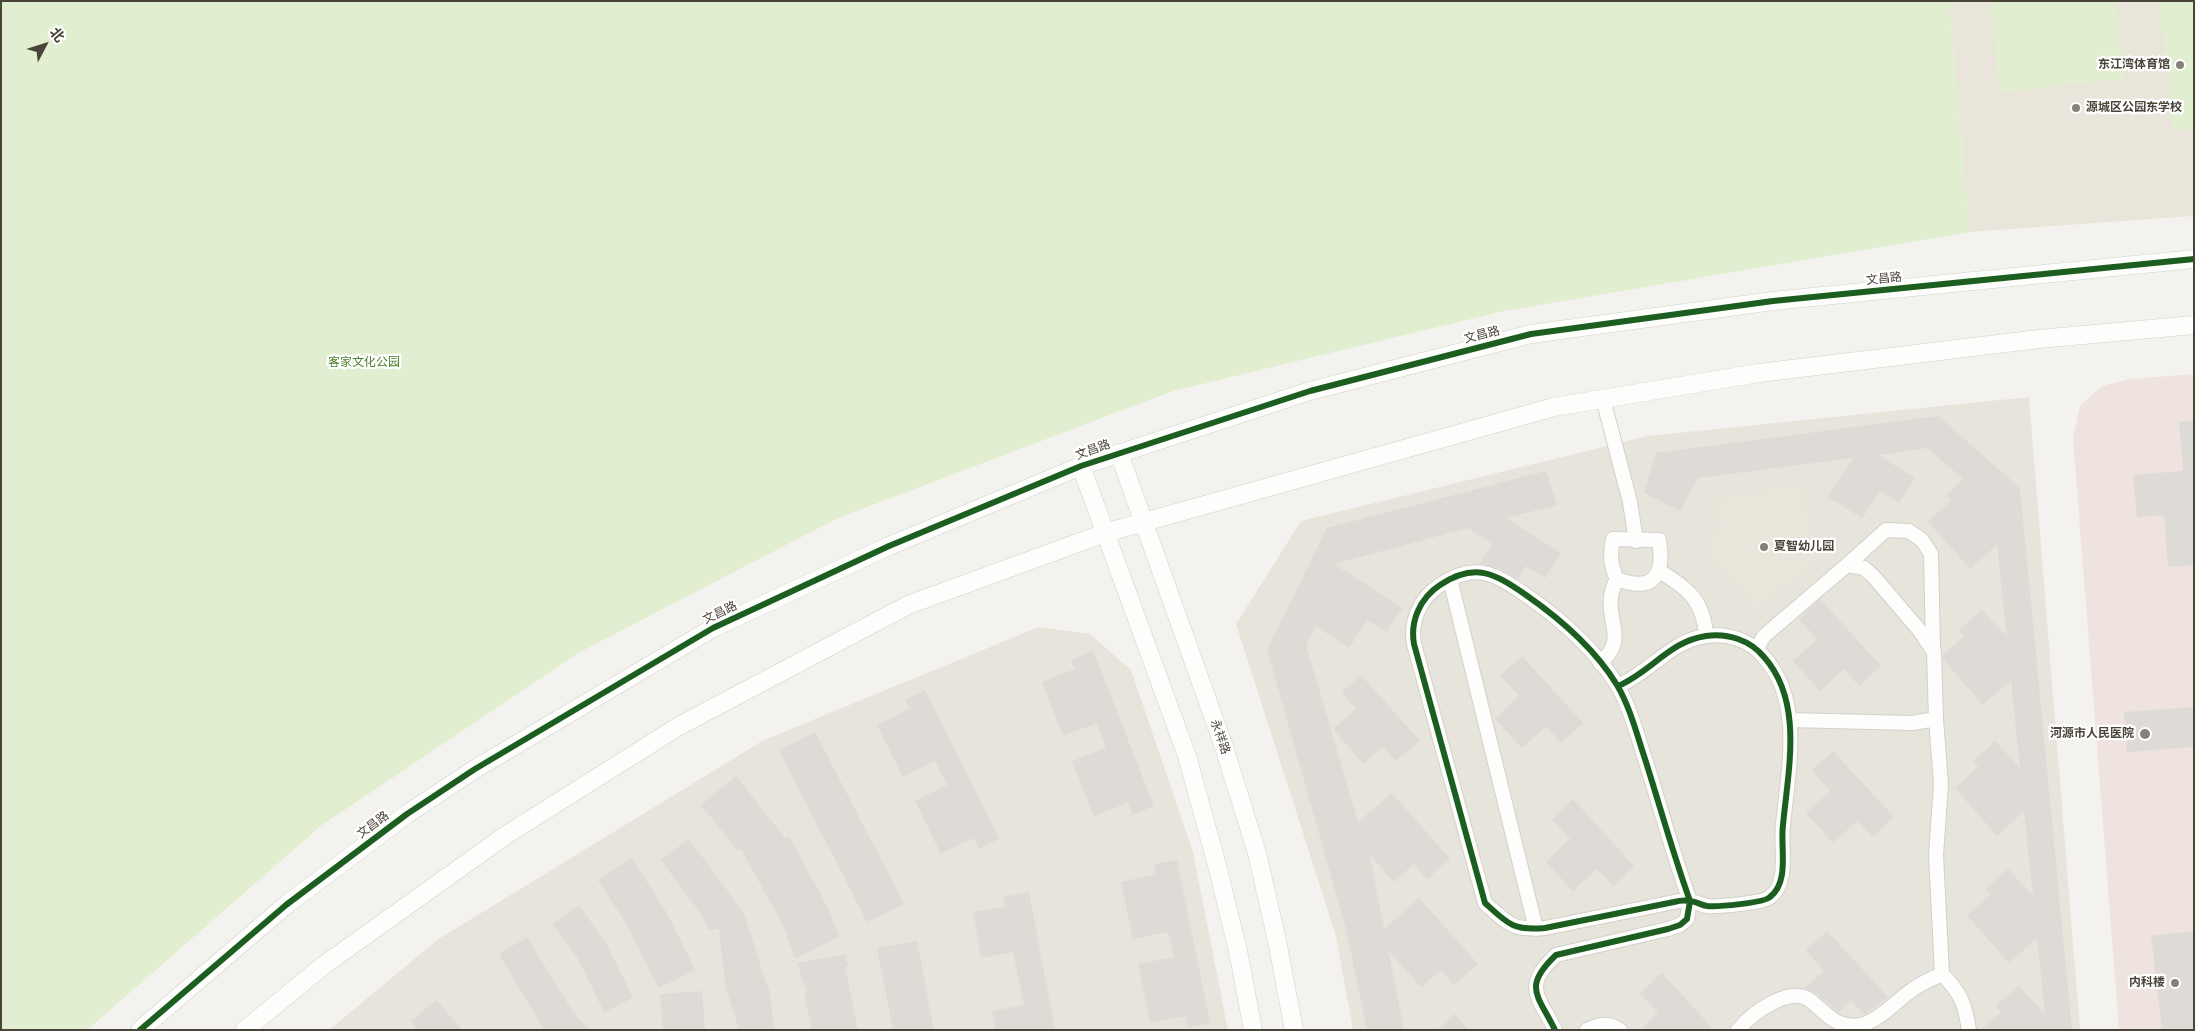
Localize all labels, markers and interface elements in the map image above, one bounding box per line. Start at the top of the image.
north arrow [20,20,70,70]
text: 北 [46,24,68,46]
place label: 东江湾体育馆 [2098,58,2170,72]
marker: 东江湾体育馆 [2174,59,2186,71]
place label: 源城区公园东学校 [2086,101,2182,115]
marker: 源城区公园东学校 [2070,102,2082,114]
street label: 文昌路 [1865,270,1903,288]
street label: 文昌路 [1463,324,1501,346]
park label: 客家文化公园 [328,356,400,370]
street label: 文昌路 [1074,437,1112,463]
place label: 夏智幼儿园 [1774,540,1834,554]
marker: 夏智幼儿园 [1758,541,1770,553]
street label: 文昌路 [701,599,739,627]
street label: 永祥路 [1207,718,1233,756]
place label: 河源市人民医院 [2050,727,2134,741]
marker: 河源市人民医院 [2138,727,2152,741]
street label: 文昌路 [354,808,392,842]
place label: 内科楼 [2129,976,2165,990]
marker: 内科楼 [2169,977,2181,989]

